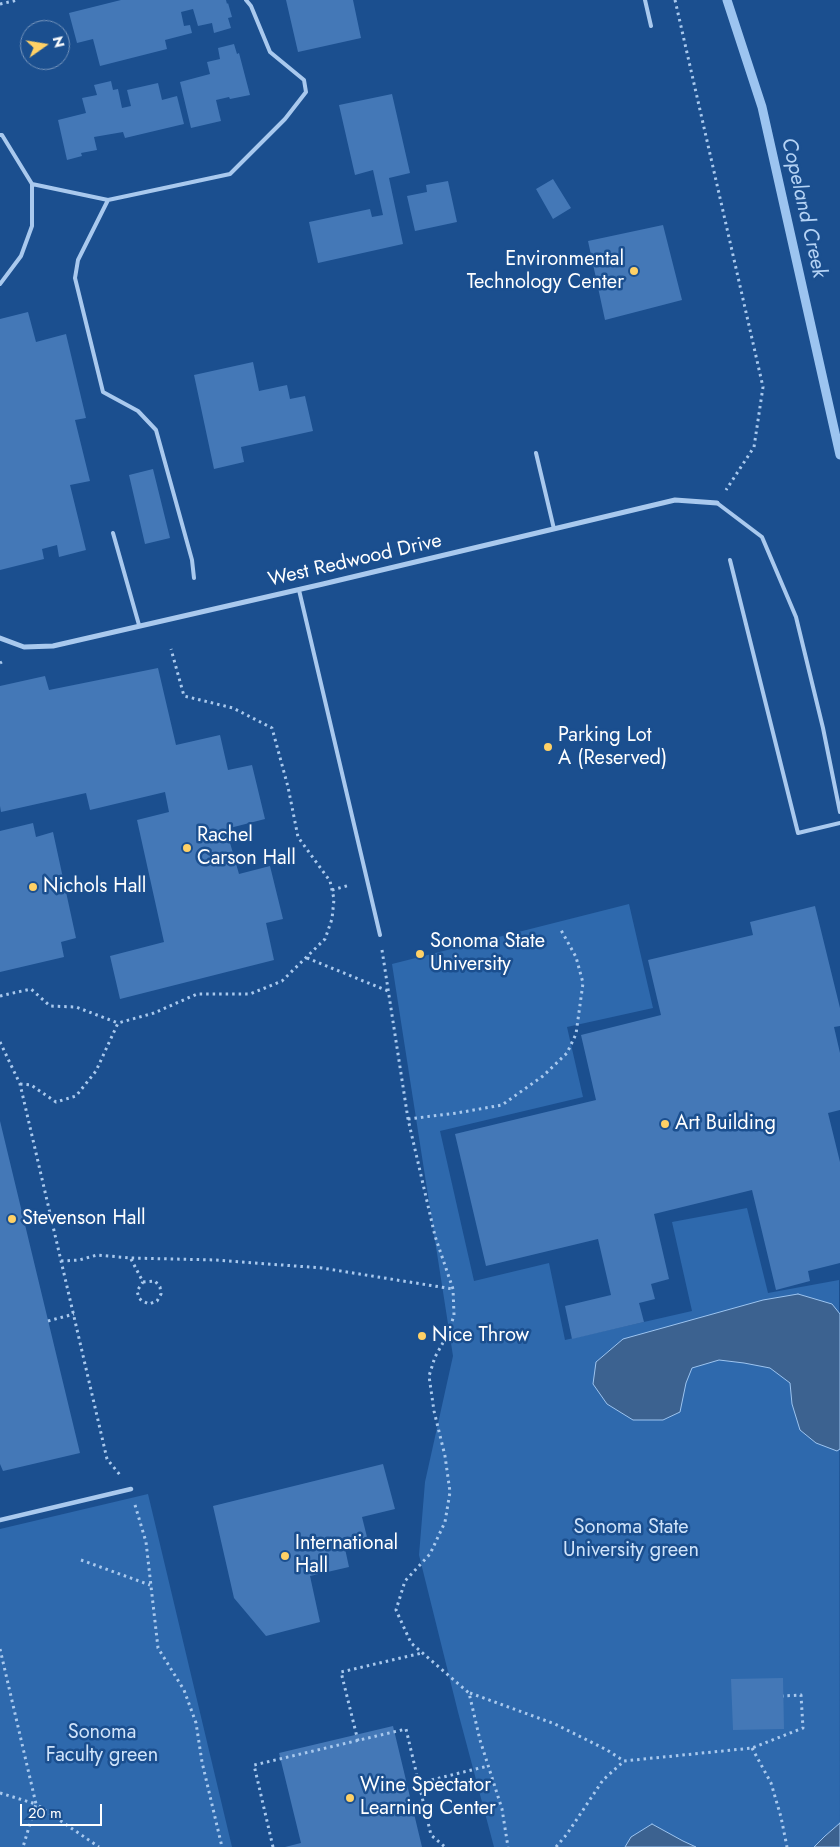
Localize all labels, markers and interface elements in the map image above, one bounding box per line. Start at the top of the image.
north arrow [20,20,70,70]
text: N [48,34,70,50]
water label: Copeland Creek [775,136,831,280]
place label: Environmental Technology Center [467,248,624,295]
marker: Environmental Technology Center [628,265,640,277]
street label: West Redwood Drive [266,529,444,593]
place label: Parking Lot A (Reserved) [558,724,667,771]
marker: Parking Lot A (Reserved) [542,741,554,753]
place label: Rachel Carson Hall [197,824,296,871]
marker: Rachel Carson Hall [181,842,193,854]
place label: Nichols Hall [43,875,146,899]
marker: Nichols Hall [27,881,39,893]
place label: Sonoma State University [430,930,545,977]
marker: Sonoma State University [414,948,426,960]
place label: Art Building [675,1112,776,1136]
marker: Art Building [659,1118,671,1130]
place label: Stevenson Hall [22,1207,146,1231]
marker: Stevenson Hall [6,1213,18,1225]
place label: Nice Throw [432,1324,529,1348]
marker: Nice Throw [416,1330,428,1342]
park label: Sonoma State University green [563,1516,699,1563]
place label: International Hall [295,1532,398,1579]
marker: International Hall [279,1550,291,1562]
park label: Sonoma Faculty green [46,1721,158,1768]
place label: Wine Spectator Learning Center [360,1774,496,1821]
marker: Wine Spectator Learning Center [344,1792,356,1804]
scale bar [22,1794,105,1826]
text: 20 m [28,1802,62,1824]

